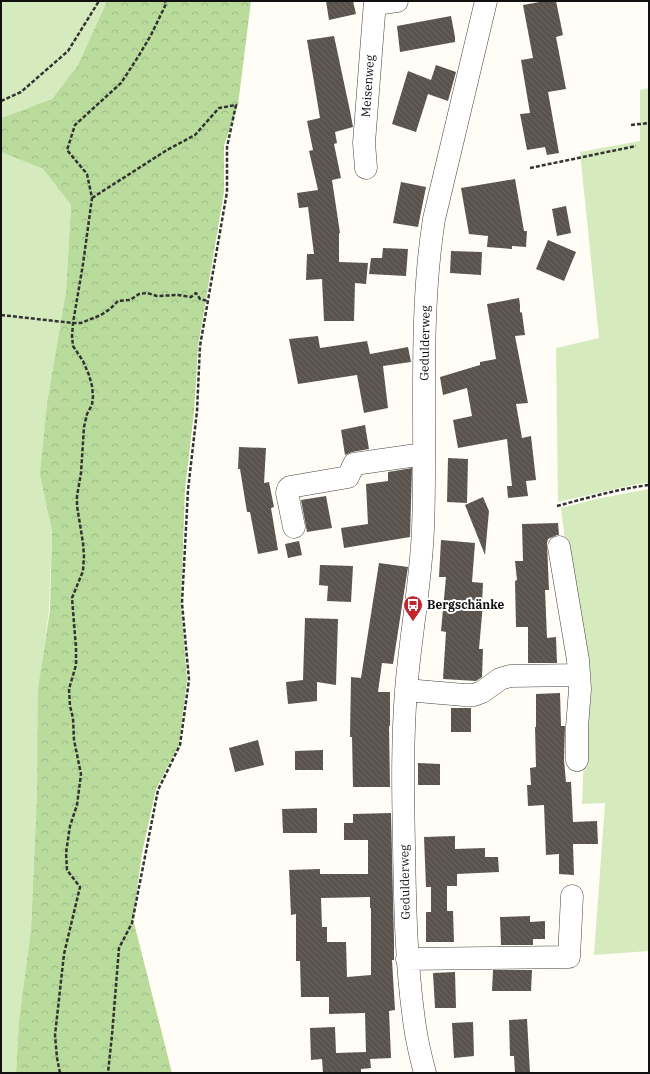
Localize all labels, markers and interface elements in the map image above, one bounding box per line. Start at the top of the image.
street label: Meisenweg [358,54,377,118]
street label: Gedulderweg [416,305,433,381]
bus stop icon: Bergschänke [402,594,424,622]
place label: Bergschänke [427,597,504,612]
street label: Gedulderweg [396,844,413,920]

